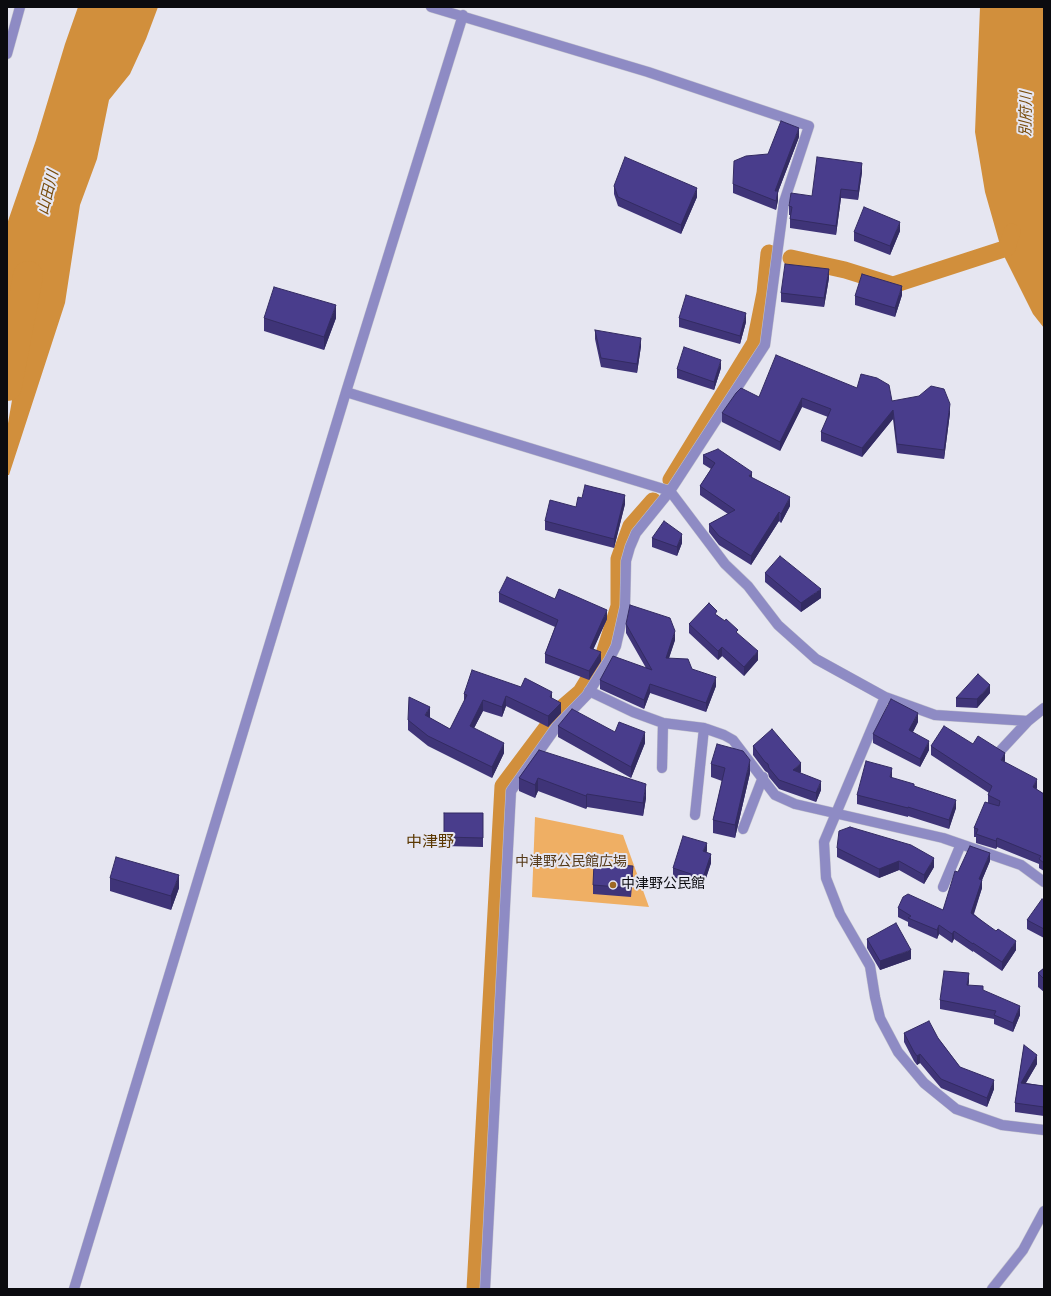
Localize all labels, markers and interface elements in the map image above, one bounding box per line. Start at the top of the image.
water label: 別府川 [1018,91,1036,137]
water label: 山田川 [35,169,63,217]
district label: 中津野 [406,833,454,853]
park label: 中津野公民館広場 [515,855,627,871]
place label: 中津野公民館 [621,877,705,893]
marker: 中津野公民館 [608,880,618,890]

